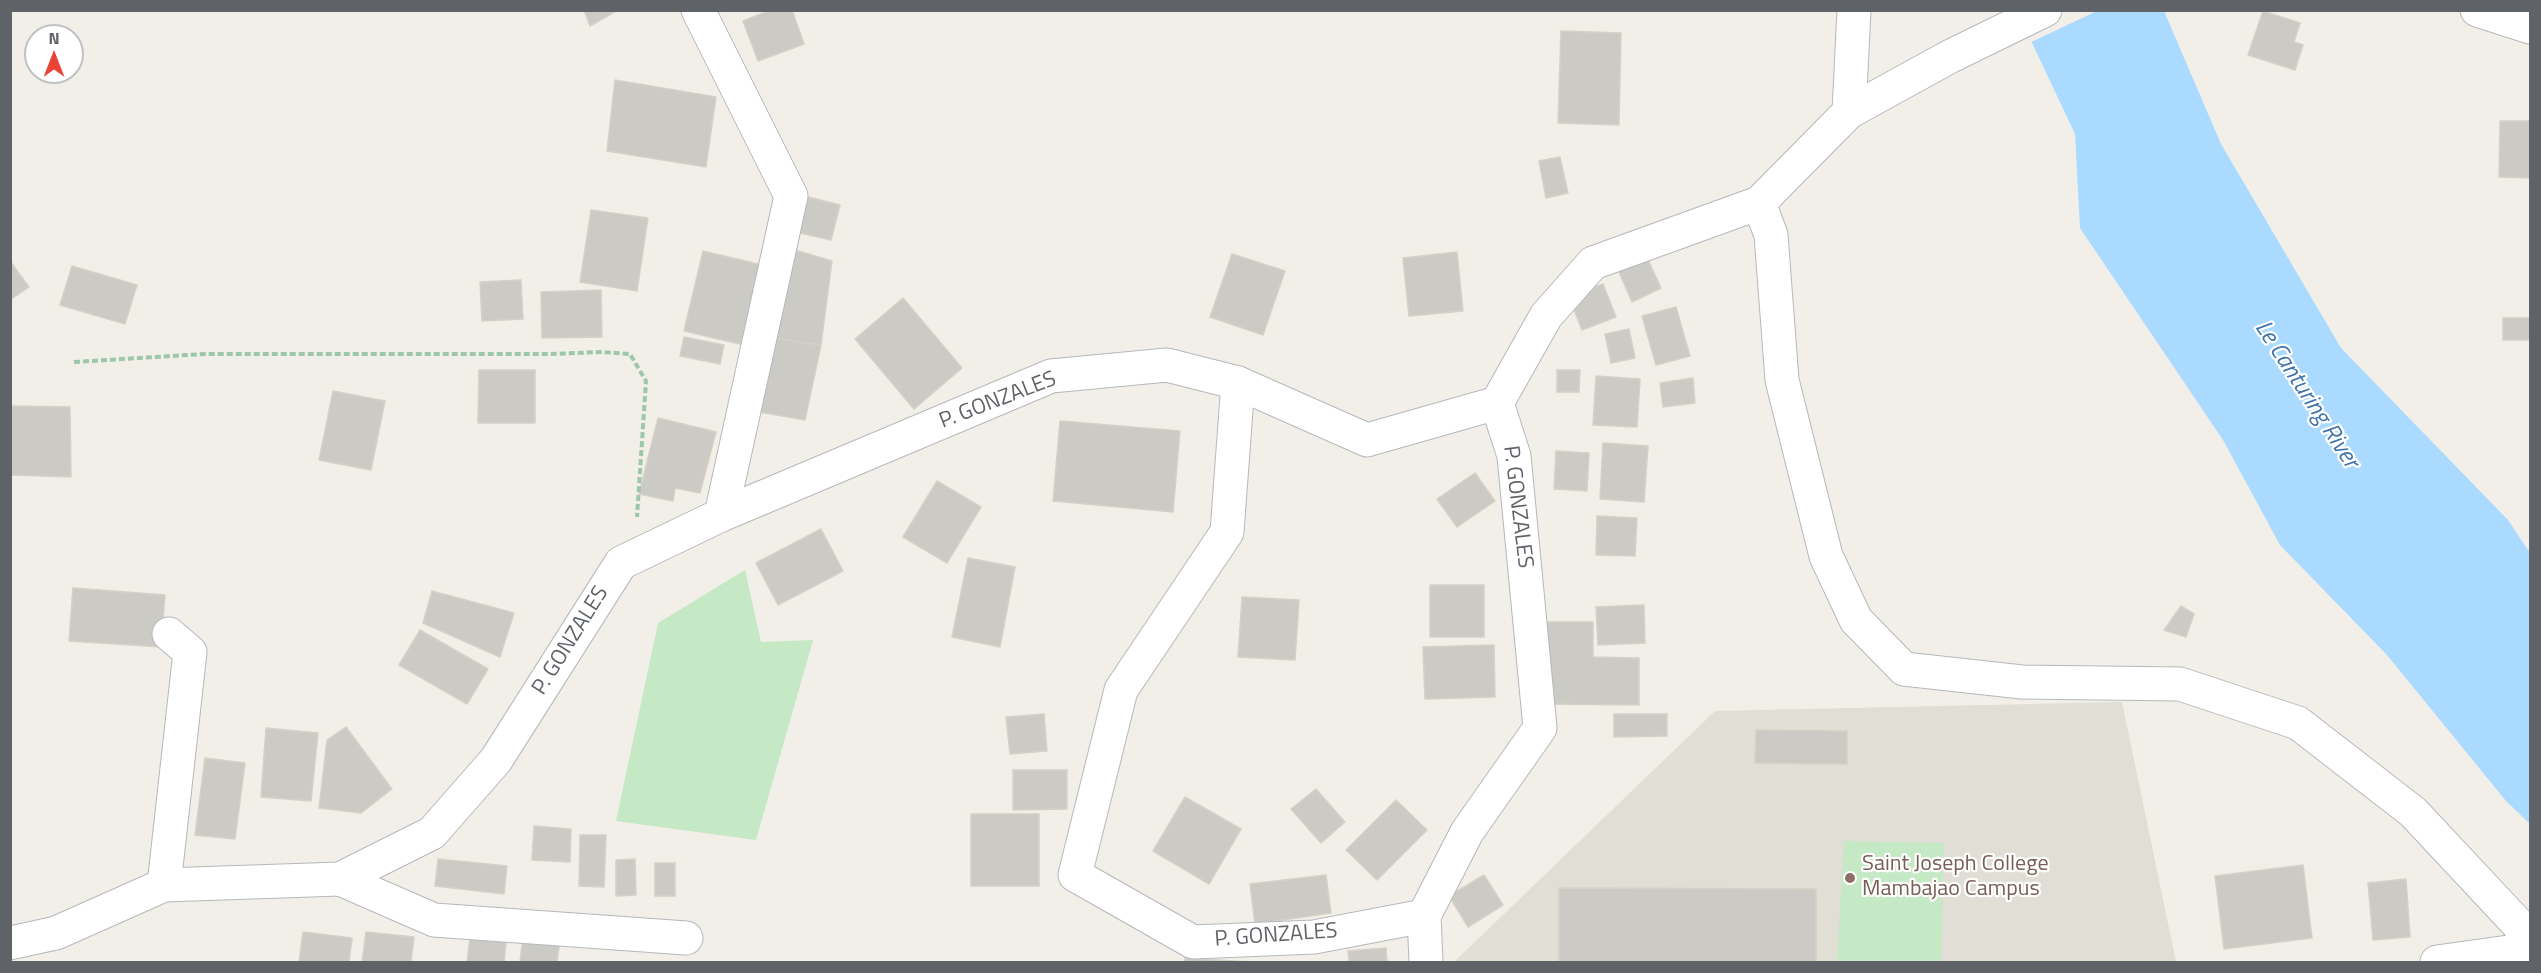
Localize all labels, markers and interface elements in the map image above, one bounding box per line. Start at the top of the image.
north arrow [24,24,84,84]
text: N [48,26,60,50]
water label: Le Canturing River [2248,316,2364,474]
street label: P. GONZALES [936,367,1060,435]
street label: P. GONZALES [1496,444,1538,570]
street label: P. GONZALES [527,582,615,700]
place label: Saint Joseph College Mambajao Campus [1862,852,2049,903]
marker: Saint Joseph College Mambajao Campus [1843,871,1857,885]
street label: P. GONZALES [1214,919,1338,953]

